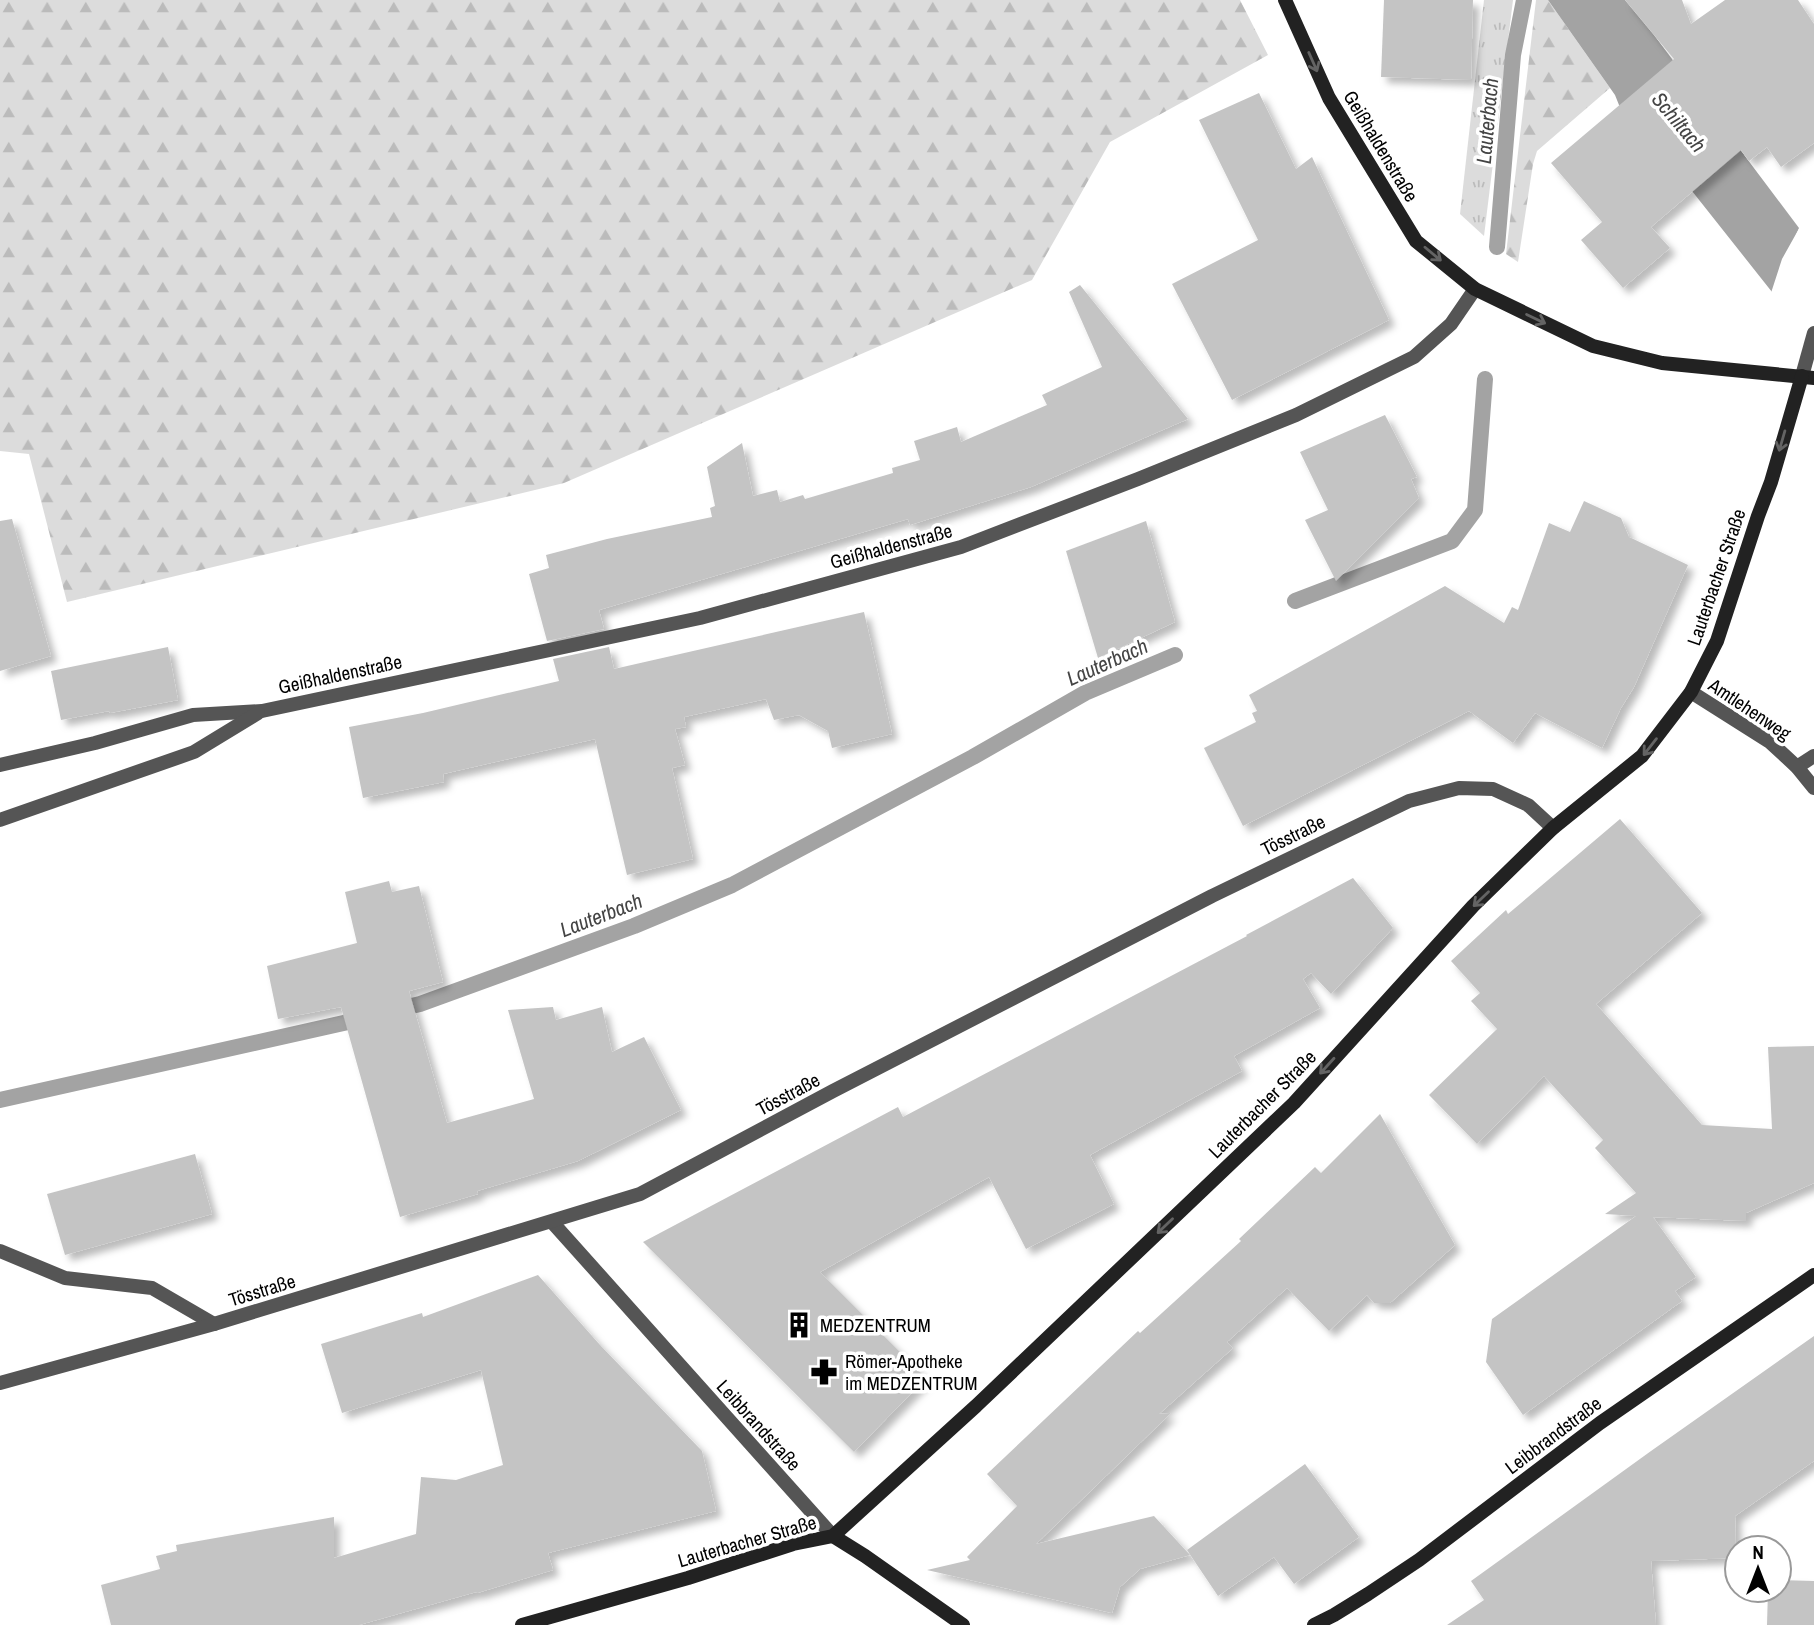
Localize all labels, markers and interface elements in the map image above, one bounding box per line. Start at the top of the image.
one-way arrow [1307,51,1320,72]
water label: Lauterbach [1469,77,1505,165]
street label: Geißhaldenstraße [1338,85,1424,207]
water label: Schiltach [1645,86,1713,158]
one-way arrow [1423,246,1441,262]
one-way arrow [1525,312,1546,326]
one-way arrow [1775,430,1788,452]
street label: Lauterbacher Straße [1680,505,1752,649]
street label: Geißhaldenstraße [827,517,955,575]
water label: Lauterbach [1062,631,1152,693]
street label: Geißhaldenstraße [276,648,404,700]
street label: Amtlehenweg [1703,671,1797,746]
one-way arrow [1642,737,1657,755]
street label: Tösstraße [1257,808,1329,862]
water label: Lauterbach [556,886,646,944]
one-way arrow [1473,890,1490,907]
street label: Lauterbacher Straße [1202,1044,1322,1164]
one-way arrow [1319,1057,1336,1074]
street label: Tösstraße [752,1066,824,1122]
one-way arrow [1157,1217,1174,1234]
street label: Tösstraße [225,1268,299,1312]
building icon: MEDZENTRUM [784,1310,814,1340]
place label: MEDZENTRUM [820,1312,931,1338]
place label: Römer-Apotheke im MEDZENTRUM [845,1348,977,1396]
pharmacy icon: Römer-Apotheke im MEDZENTRUM [809,1357,839,1387]
street label: Leibbrandstraße [711,1374,807,1476]
street label: Leibbrandstraße [1500,1390,1606,1480]
street label: Lauterbacher Straße [675,1509,819,1573]
north arrow [1723,1534,1793,1604]
text: N [1752,1539,1764,1565]

